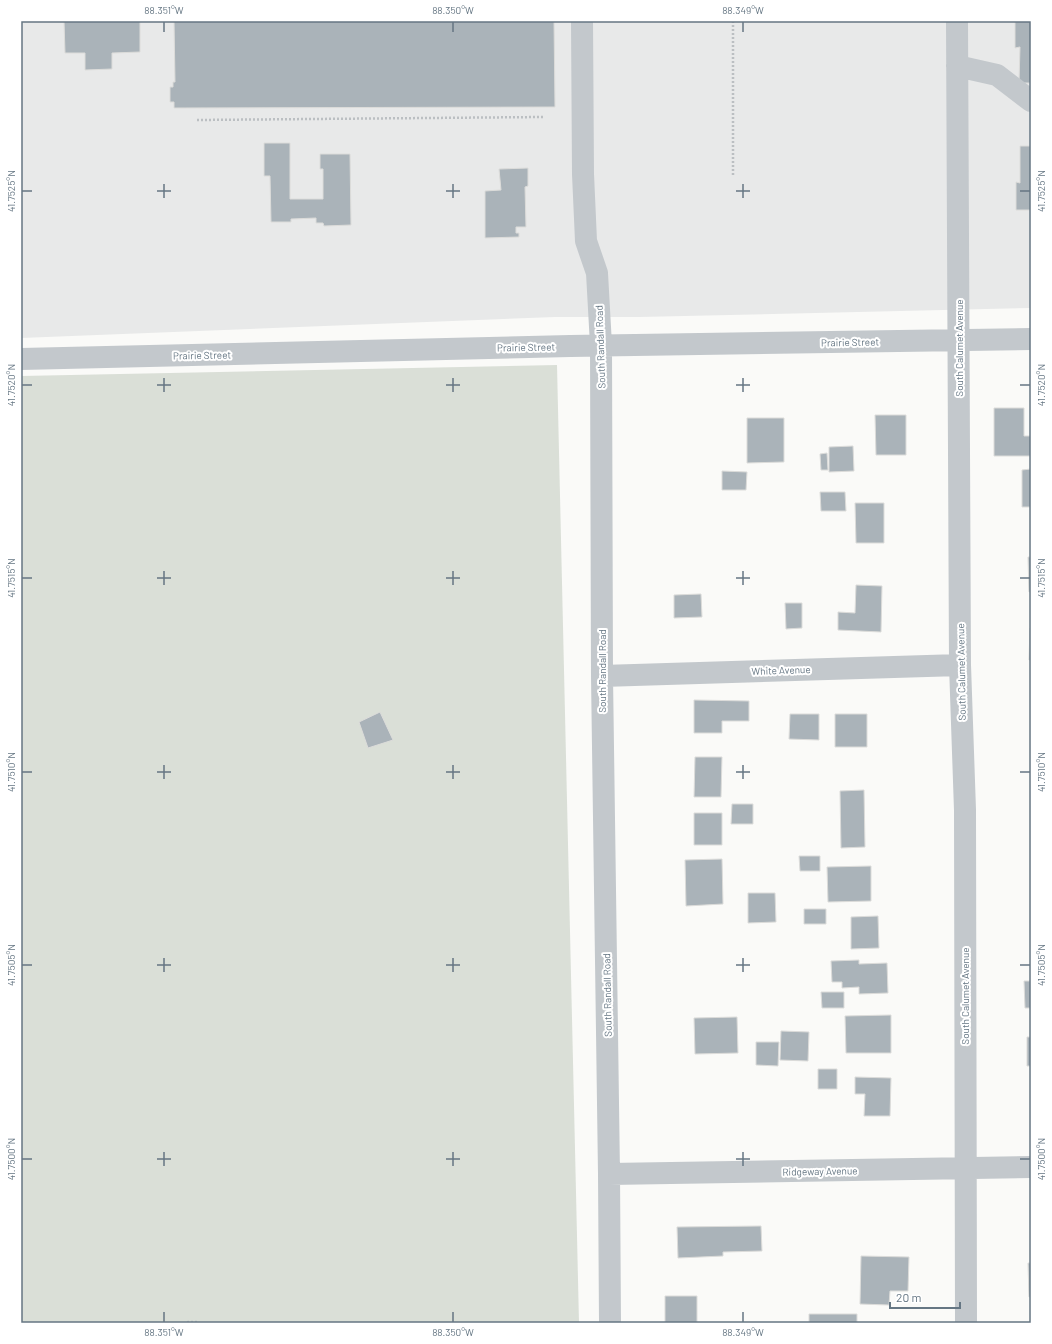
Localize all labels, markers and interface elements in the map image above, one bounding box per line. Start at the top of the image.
text: 88.351°W [144,4,184,16]
text: 88.350°W [432,4,474,16]
text: 88.349°W [722,4,764,16]
text: 41.7525°N [5,170,17,212]
text: 41.7525°N [1035,170,1047,212]
street label: South Calumet Avenue [953,299,965,397]
street label: South Randall Road [593,305,607,389]
street label: Prairie Street [821,335,879,349]
street label: Prairie Street [497,340,555,354]
street label: Prairie Street [173,348,231,362]
text: 41.7520°N [5,364,17,406]
text: 41.7520°N [1035,364,1047,406]
text: 41.7515°N [5,558,17,598]
text: 41.7515°N [1035,558,1047,598]
street label: South Calumet Avenue [954,623,968,721]
street label: South Randall Road [596,629,608,713]
street label: White Avenue [751,663,811,677]
text: 41.7510°N [5,752,17,792]
text: 41.7510°N [1035,752,1047,792]
text: 41.7505°N [5,944,17,986]
text: 41.7505°N [1035,944,1047,986]
street label: South Calumet Avenue [959,947,971,1045]
street label: South Randall Road [600,953,614,1037]
text: 41.7500°N [5,1138,17,1180]
text: 41.7500°N [1035,1138,1047,1180]
street label: Ridgeway Avenue [782,1164,858,1178]
scale bar [890,1284,960,1310]
text: 20 m [896,1290,922,1304]
text: 88.351°W [144,1326,184,1338]
text: 88.350°W [432,1326,474,1338]
text: 88.349°W [722,1326,764,1338]

